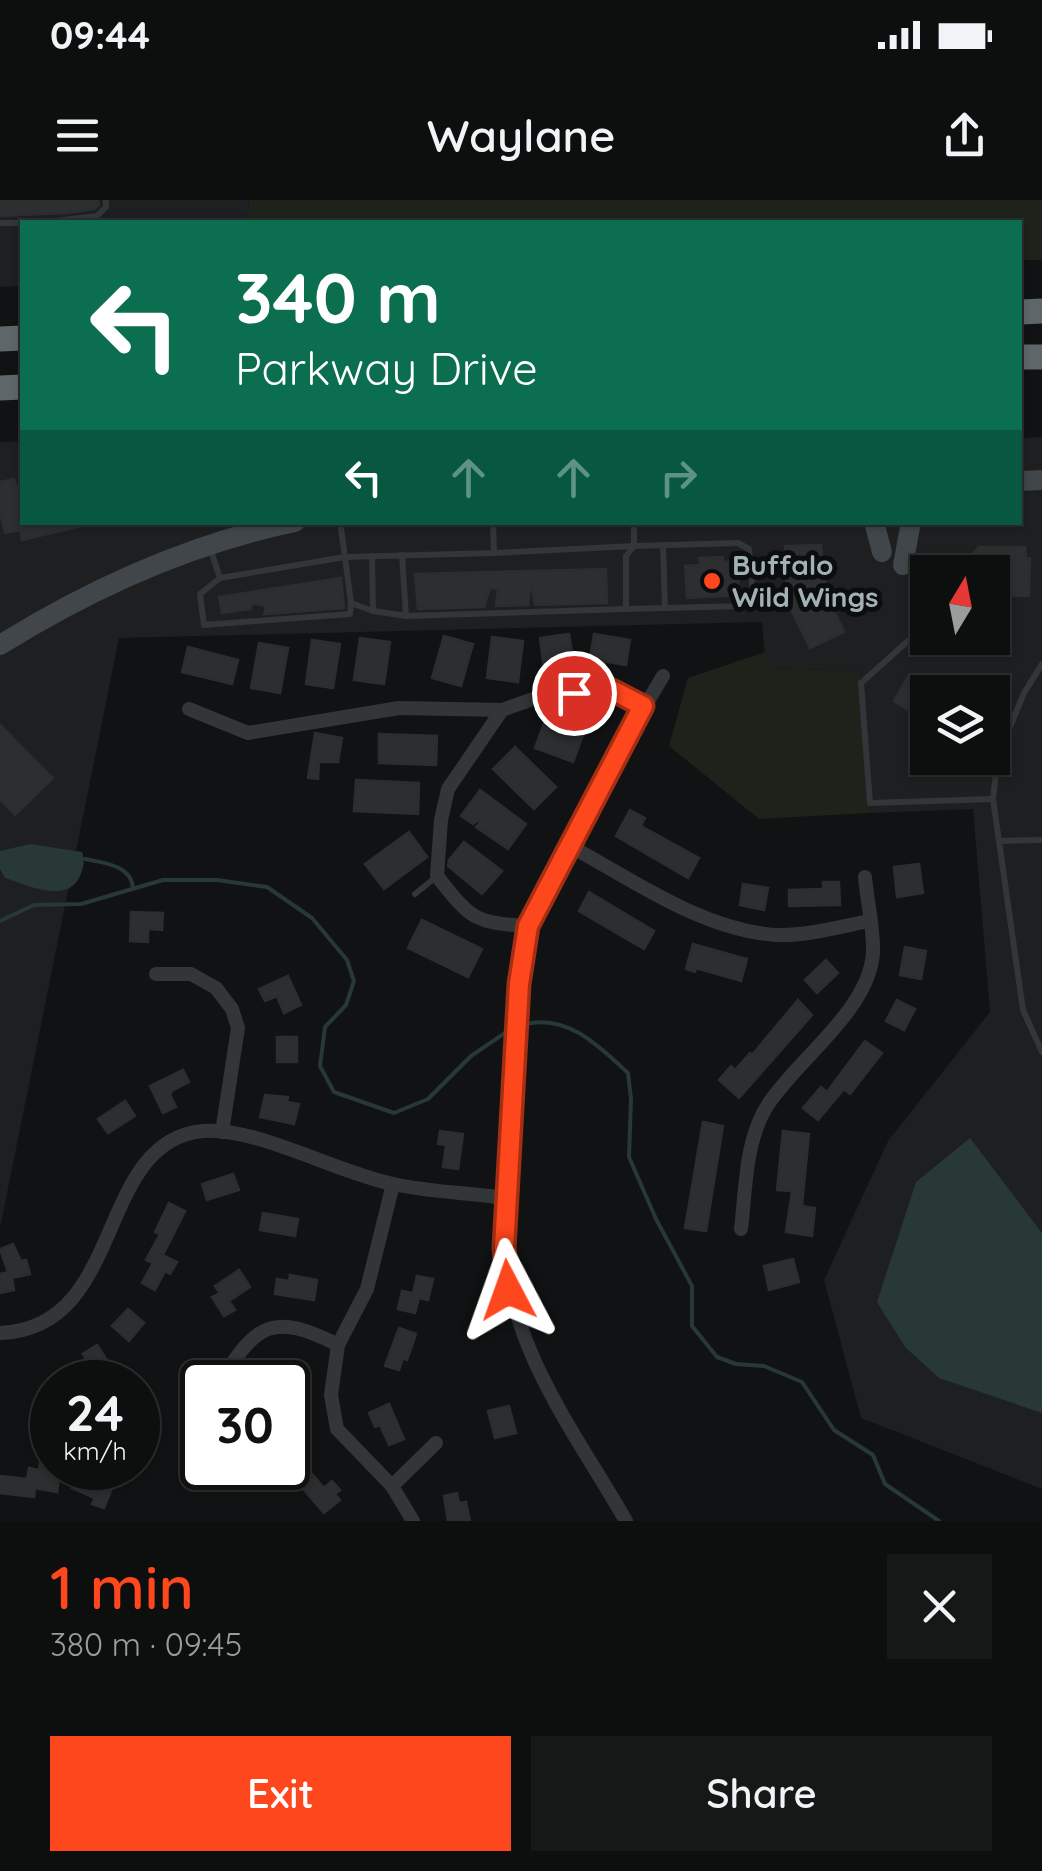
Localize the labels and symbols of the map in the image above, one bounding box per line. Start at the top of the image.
place label: Buffalo Wild Wings [732,547,879,614]
north arrow [910,555,1010,655]
marker: Buffalo Wild Wings [701,570,723,592]
pin [532,651,617,736]
position arrow [456,1238,560,1342]
speed limit sign: 30 [180,1360,310,1490]

